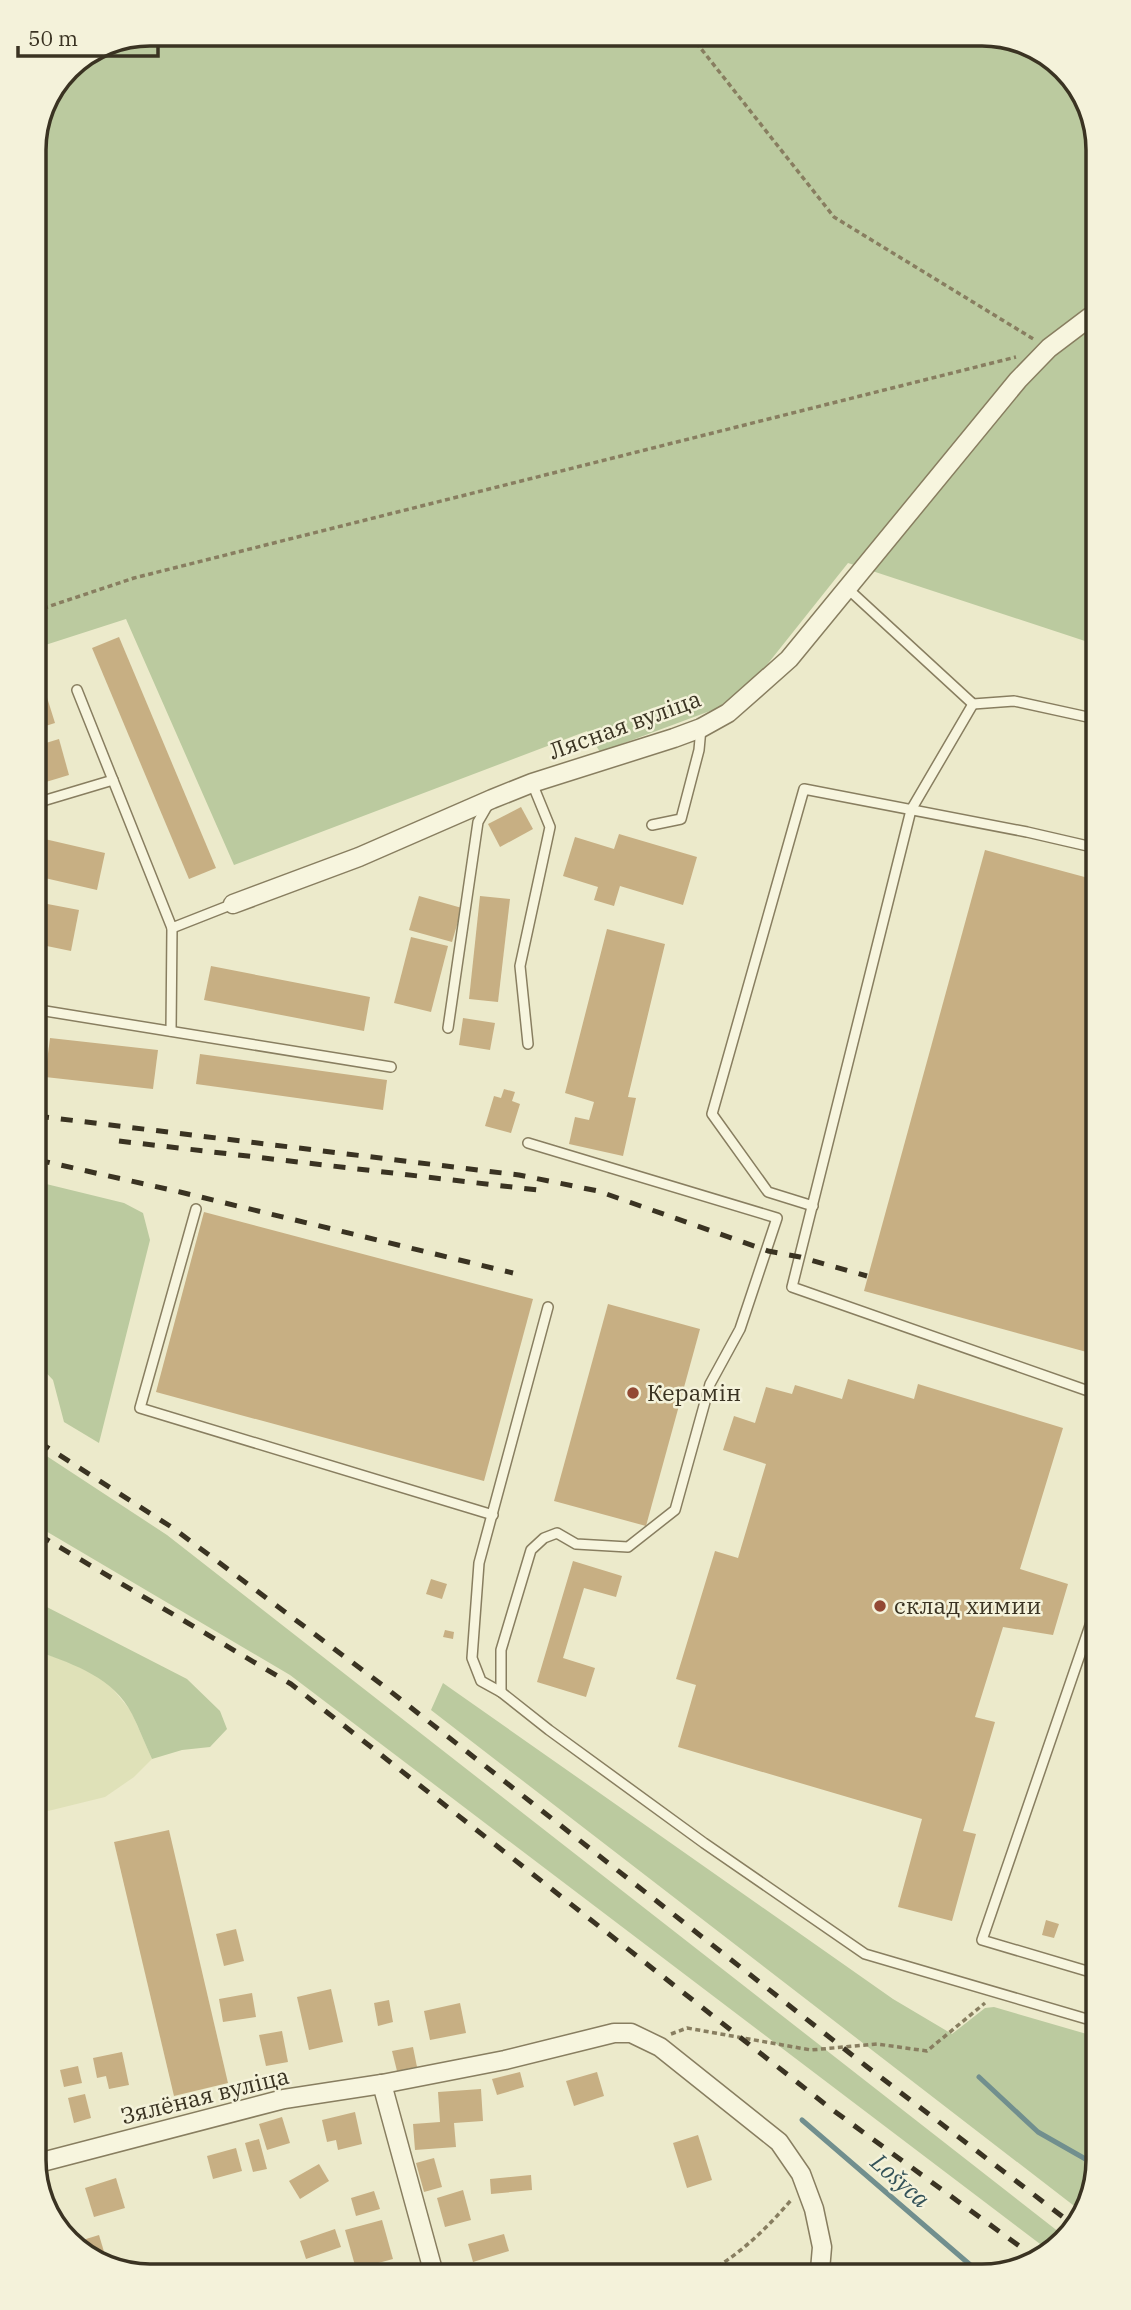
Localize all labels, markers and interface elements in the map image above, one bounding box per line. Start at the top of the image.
scale bar [18,14,158,58]
text: 50 m [28,24,78,52]
street label: Лясная вуліца [544,683,705,766]
place label: Керамін [647,1377,741,1407]
marker: Керамін [625,1385,641,1401]
place label: склад химии [894,1590,1041,1620]
marker: склад химии [872,1598,888,1614]
street label: Зялёная вуліца [118,2060,292,2130]
water label: Lošyca [864,2145,937,2215]

